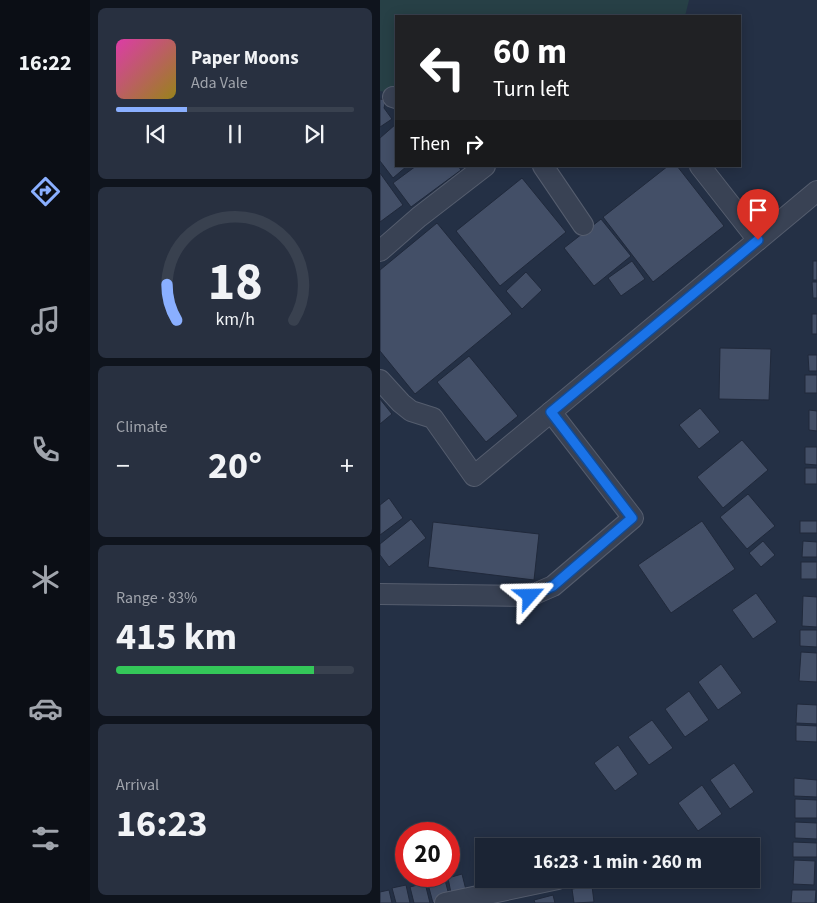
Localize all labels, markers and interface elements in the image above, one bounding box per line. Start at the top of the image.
text: 60 m [493,27,567,77]
icon: left [410,35,475,100]
text: Paper Moons [191,45,299,72]
text: 16:22 [18,47,72,79]
text: Ada Vale [191,72,248,94]
text: Turn left [493,73,569,105]
icon: previous [142,120,170,148]
icon: pause [221,120,249,148]
icon: next [300,120,328,148]
icon: right [460,130,488,158]
text: Then [410,131,450,158]
icon: directions [28,174,63,209]
pin [737,189,779,240]
icon: arrive [744,196,772,224]
text: 18 [208,246,262,320]
icon: music [28,303,63,338]
text: km/h [215,307,255,332]
text: Climate [116,416,167,438]
icon: phone [28,432,63,467]
text: 20° [208,439,262,493]
text: − [116,446,130,486]
text: + [340,446,354,486]
icon: climate [28,562,63,597]
position arrow [503,569,555,621]
text: Range · 83% [116,587,197,609]
text: 415 km [116,610,237,664]
icon: car [28,691,63,726]
text: Arrival [116,774,159,796]
text: 16:23 [116,797,208,851]
icon: filters [28,821,63,856]
speed limit sign: 20 [395,822,460,887]
text: 16:23 · 1 min · 260 m [533,849,702,876]

